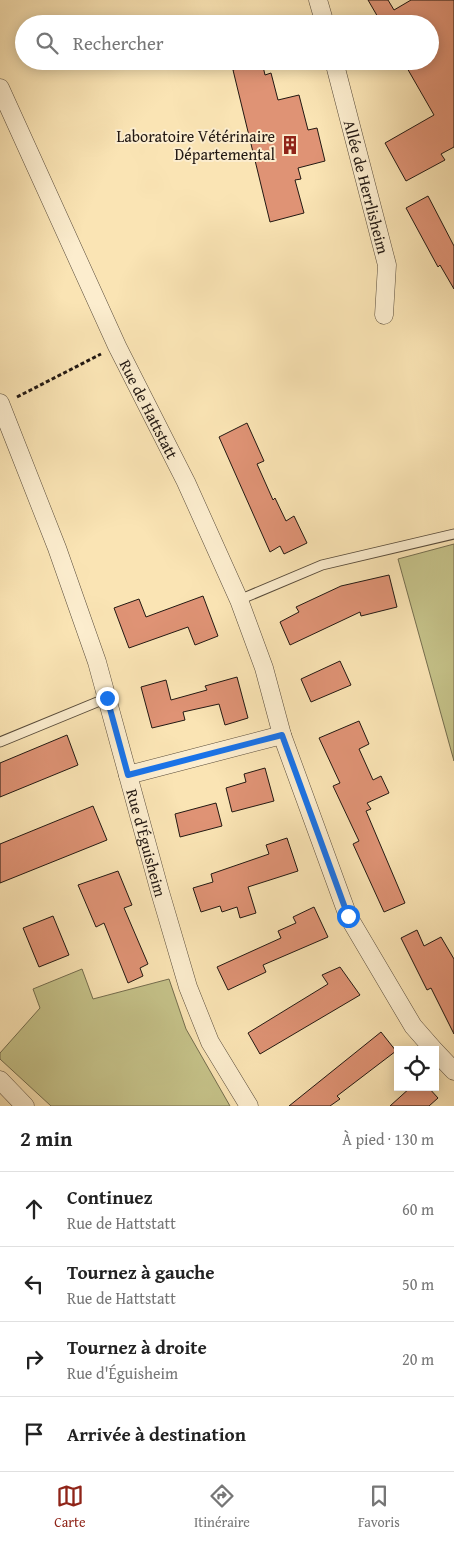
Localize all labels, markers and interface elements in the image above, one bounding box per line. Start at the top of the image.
search box [15,15,439,70]
icon: search [33,29,61,57]
text: Rechercher [73,29,164,57]
street label: Allée de Herrlisheim [338,117,396,256]
place label: Laboratoire Vétérinaire Départemental [116,124,276,166]
building icon: Laboratoire Vétérinaire Départemental [279,134,301,156]
street label: Rue de Hattstatt [114,355,184,463]
route end [96,687,119,710]
street label: Rue d'Éguisheim [120,786,173,900]
route start [337,905,360,928]
map controls [394,1046,439,1091]
button: locate [394,1046,439,1091]
text: 2 min [20,1123,72,1154]
text: À pied · 130 m [342,1127,434,1151]
text: Continuez [67,1183,153,1211]
icon: ahead [20,1195,48,1223]
text: 60 m [402,1197,434,1221]
text: Rue de Hattstatt [67,1211,176,1235]
text: Tournez à gauche [67,1258,215,1286]
icon: left [20,1270,48,1298]
text: 50 m [402,1272,434,1296]
text: Rue de Hattstatt [67,1286,176,1310]
text: Tournez à droite [67,1333,207,1361]
icon: right [20,1345,48,1373]
text: 20 m [402,1347,434,1371]
text: Rue d'Éguisheim [67,1361,178,1385]
icon: arrive [20,1420,48,1448]
text: Arrivée à destination [67,1420,246,1448]
tab: Carte [54,1482,86,1532]
tab: Itinéraire [194,1482,250,1532]
tab: Favoris [358,1482,400,1532]

